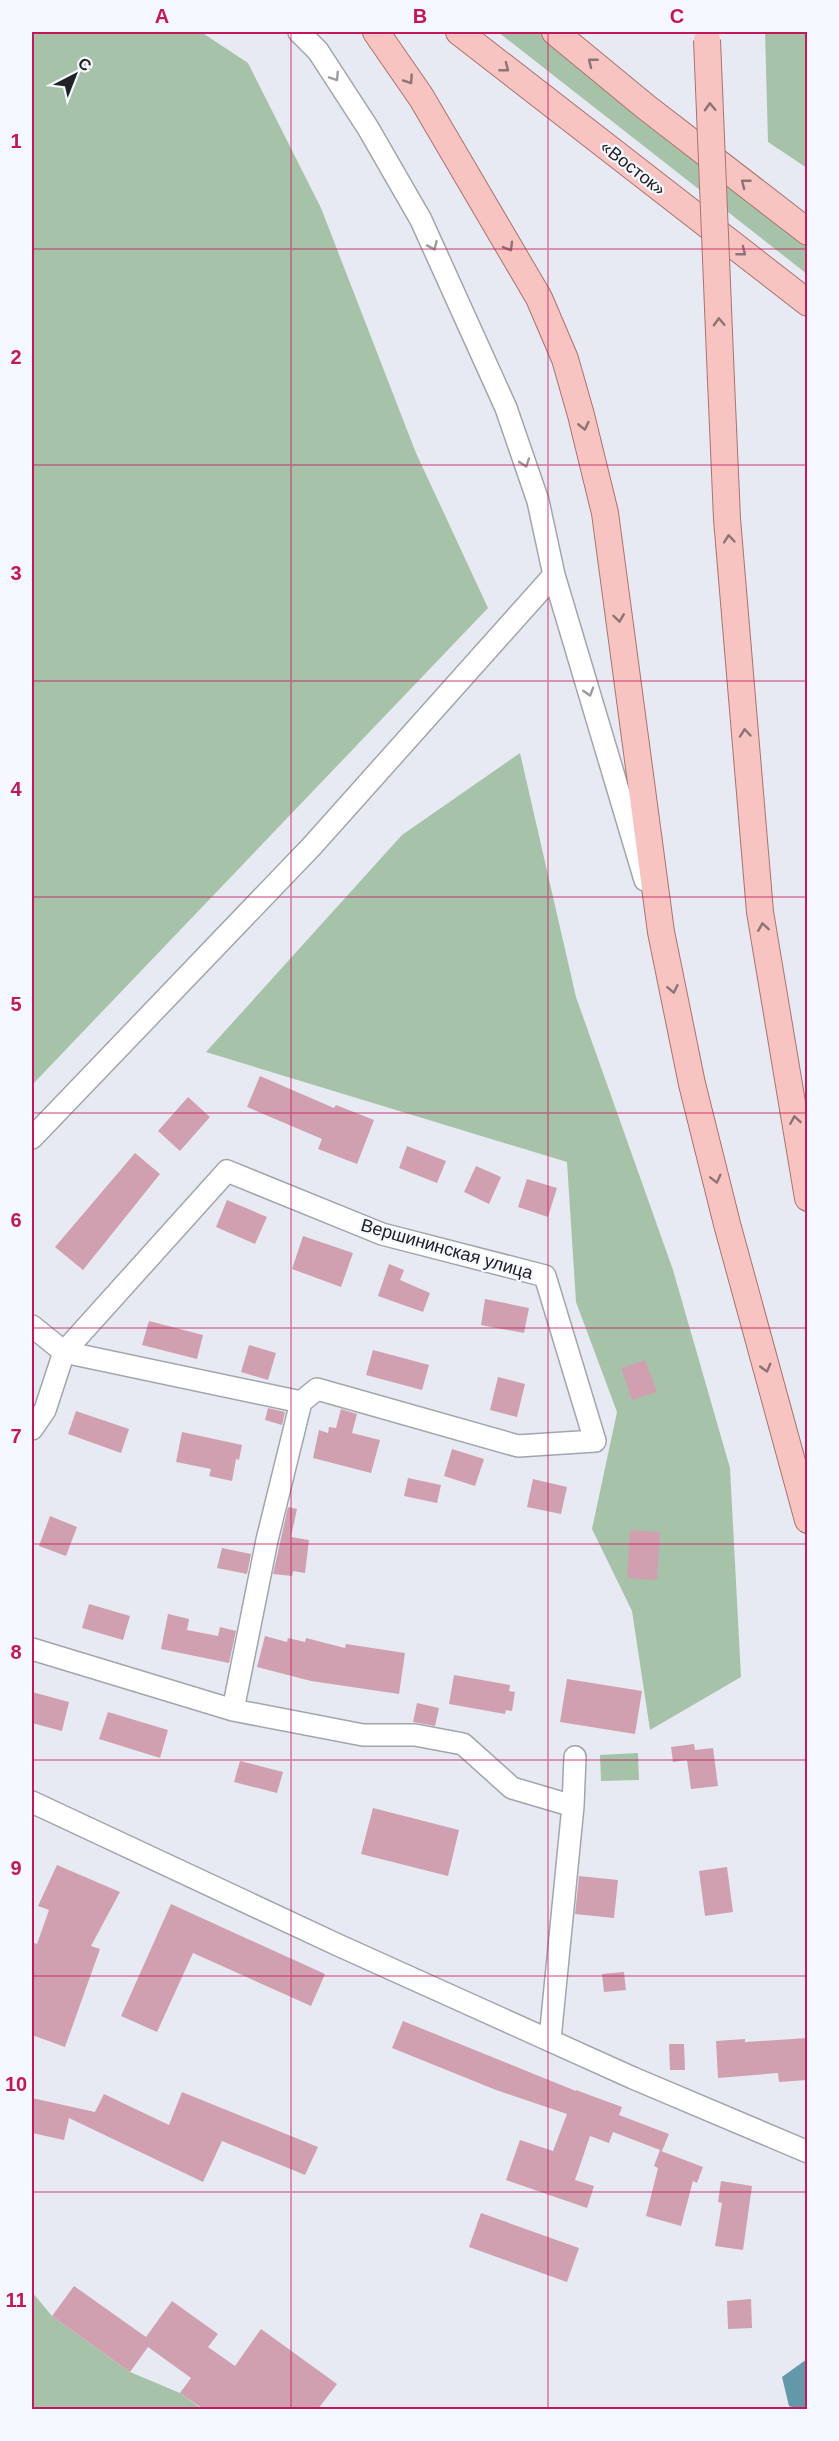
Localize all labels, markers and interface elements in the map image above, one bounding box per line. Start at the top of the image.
text: A [155,5,169,27]
text: B [413,5,427,27]
text: C [670,5,684,27]
north arrow [45,45,105,105]
text: С [75,54,95,75]
one-way arrow [588,58,599,69]
one-way arrow [499,60,510,71]
one-way arrow [328,71,339,82]
one-way arrow [402,73,413,84]
one-way arrow [703,102,716,111]
text: 1 [10,130,22,152]
street label: «Восток» [597,136,669,200]
one-way arrow [740,180,751,191]
one-way arrow [426,240,438,251]
one-way arrow [502,241,513,251]
one-way arrow [735,245,746,256]
one-way arrow [712,318,725,327]
text: 2 [10,346,22,368]
one-way arrow [576,421,589,431]
one-way arrow [518,457,530,468]
one-way arrow [723,534,736,544]
text: 3 [10,562,22,584]
one-way arrow [612,613,624,622]
one-way arrow [582,686,594,696]
one-way arrow [739,729,752,738]
text: 4 [10,778,22,800]
one-way arrow [757,923,769,932]
one-way arrow [666,984,679,994]
text: 5 [10,993,22,1015]
one-way arrow [789,1115,801,1124]
one-way arrow [709,1174,722,1184]
text: 6 [10,1209,22,1231]
street label: Вершининская улица [359,1215,536,1283]
one-way arrow [759,1363,772,1373]
text: 7 [10,1425,22,1447]
text: 8 [10,1641,22,1663]
text: 9 [10,1857,22,1879]
text: 10 [5,2073,27,2095]
text: 11 [5,2289,27,2311]

